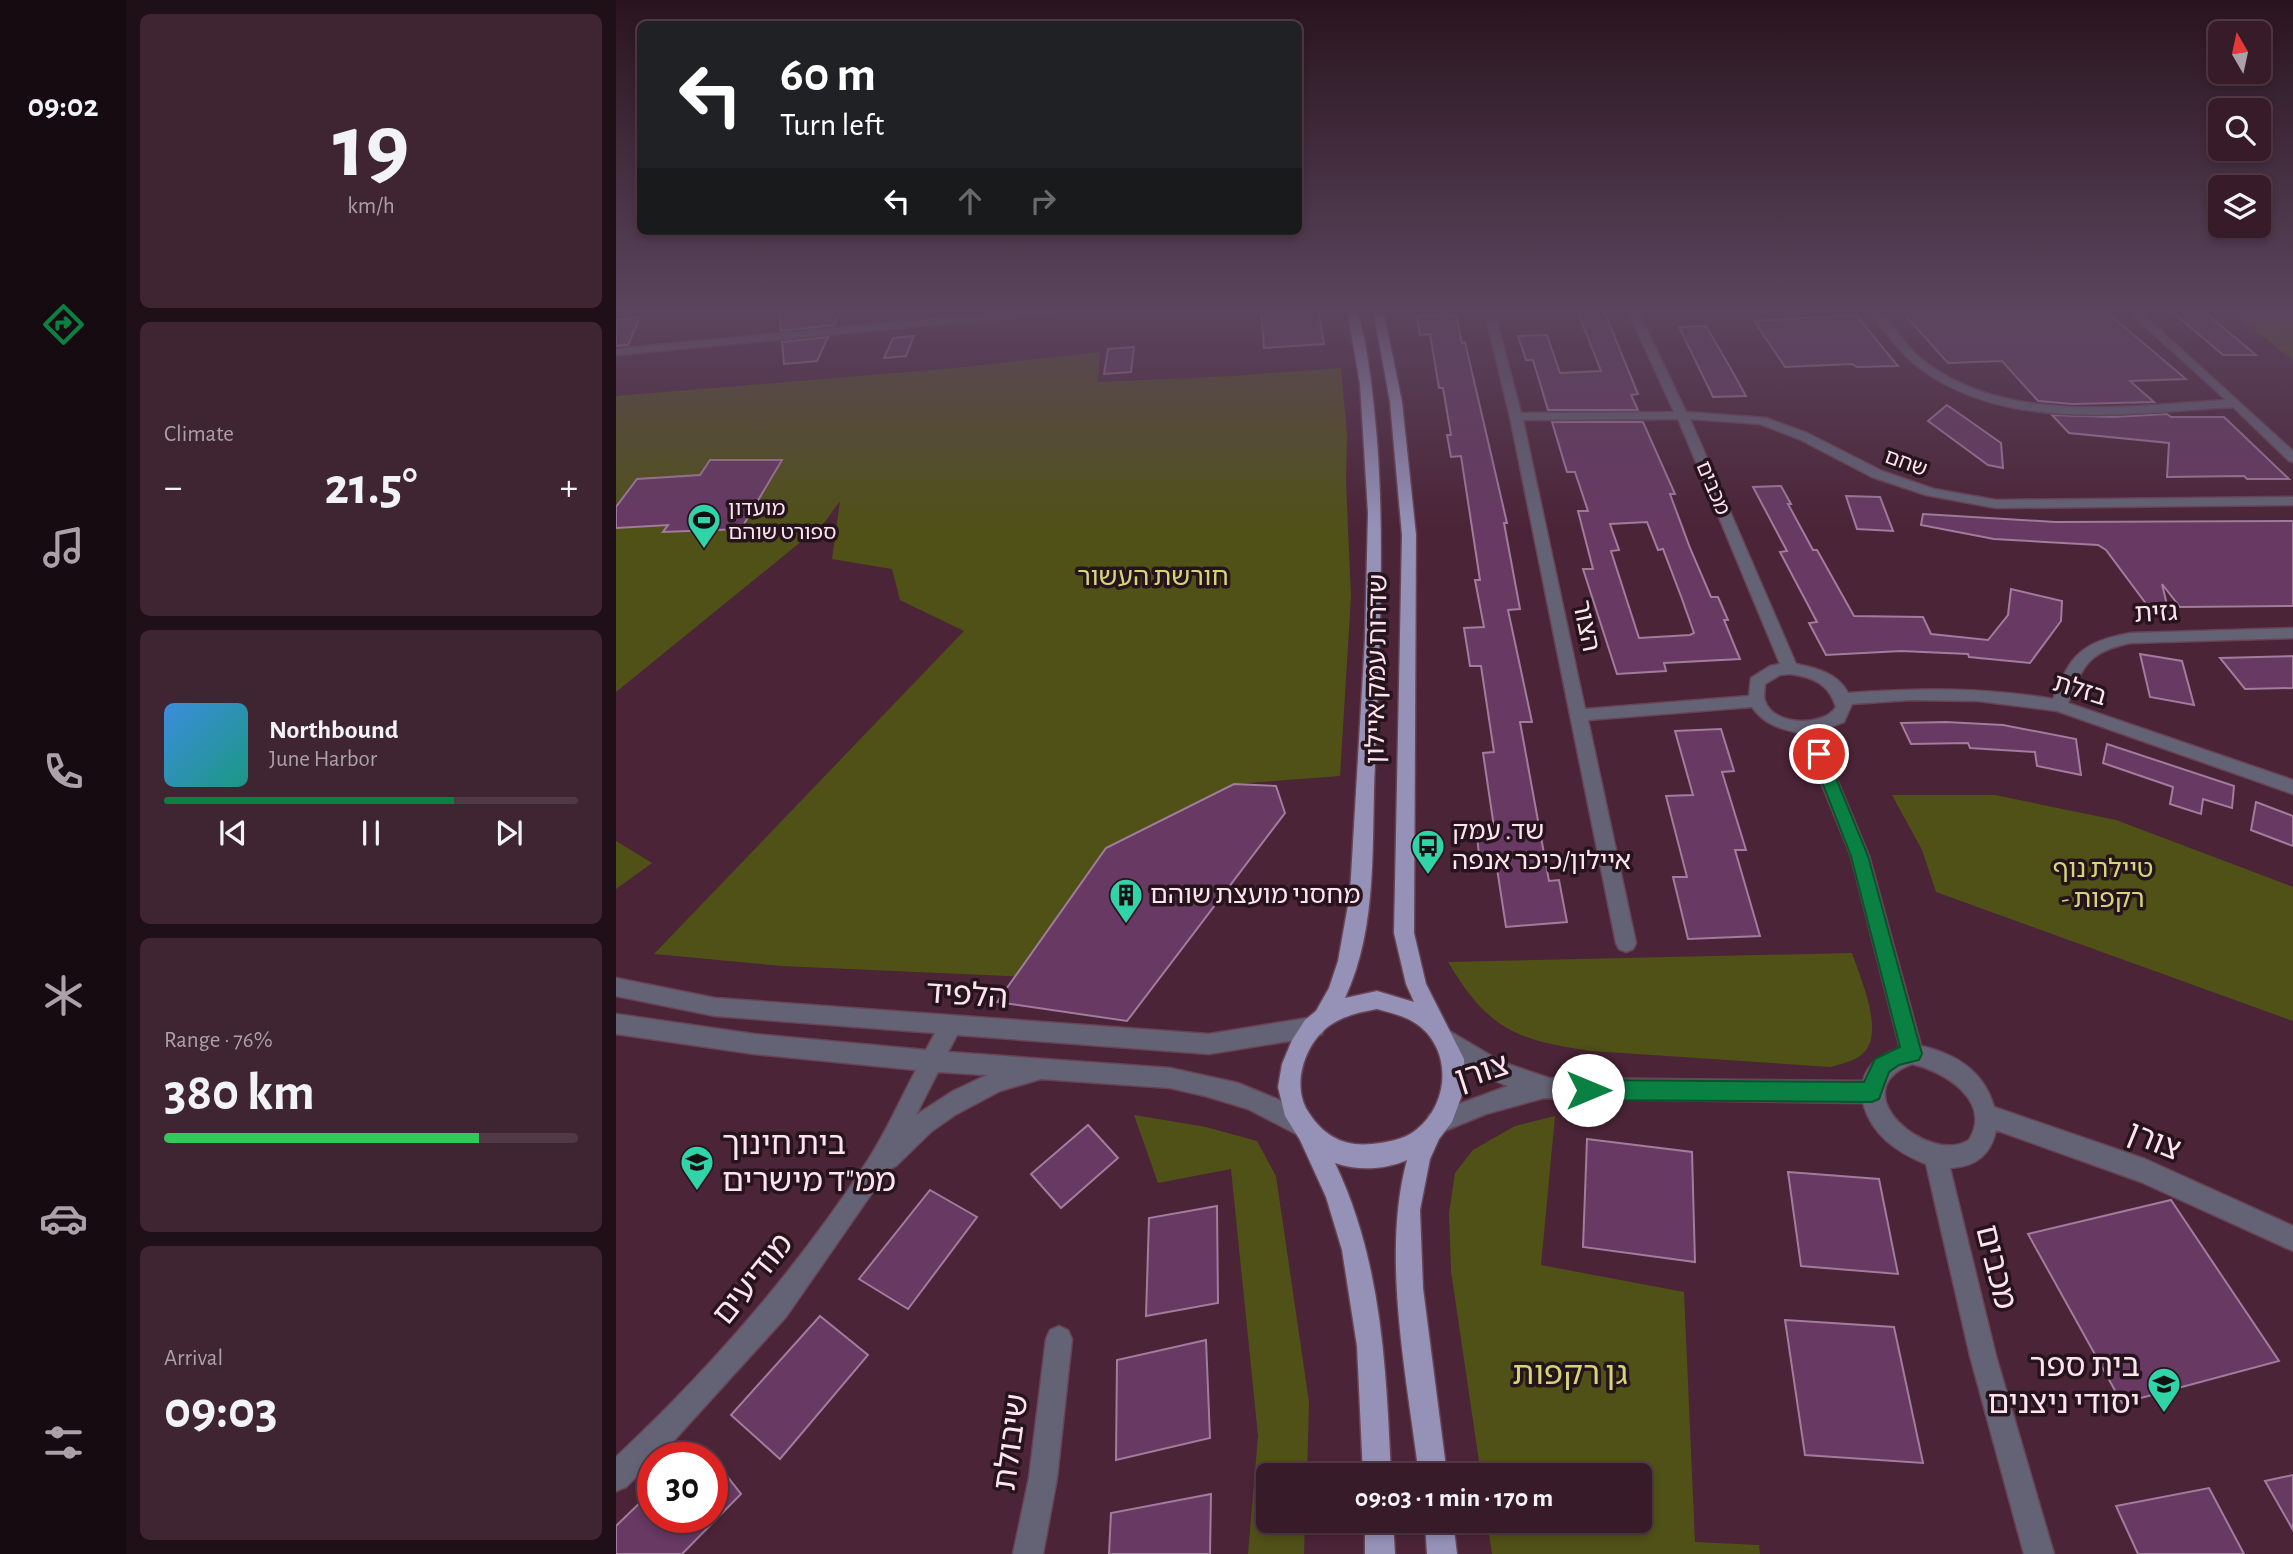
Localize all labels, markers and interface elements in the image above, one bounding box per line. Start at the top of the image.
north arrow [2208,21,2272,84]
map controls [2208,21,2271,238]
icon: left [665,49,756,140]
text: 60 m [780,51,876,100]
text: 09:02 [27,90,99,122]
button: search [2208,98,2271,161]
text: 19 [333,102,409,193]
text: Turn left [780,109,884,141]
button: layers [2208,175,2271,238]
icon: left [878,182,916,220]
icon: ahead [951,182,989,220]
icon: right [1024,182,1062,220]
text: km/h [347,195,395,218]
icon: directions [39,300,88,349]
text: Climate [164,423,234,446]
street label: שחם [1882,446,1930,480]
street label: מכבים [1692,458,1734,518]
text: 21.5° [325,461,417,513]
text: − [164,469,182,507]
text: + [560,469,578,507]
place label: מועדון ספורט שוהם [728,498,836,543]
sports icon: מועדון ספורט שוהם [685,501,723,550]
icon: music [39,523,88,572]
park label: חורשת העשור [1077,564,1229,590]
street label: שדרות עמק איילון [1362,574,1392,764]
street label: הצור [1568,598,1604,654]
street label: גזית [2134,599,2179,627]
street label: בזלת [2050,670,2110,710]
text: Northbound [269,717,398,743]
pin [1789,724,1849,784]
icon: arrive [1800,735,1838,773]
icon: phone [39,747,88,796]
text: June Harbor [269,748,377,771]
icon: previous [214,814,252,852]
icon: pause [352,814,390,852]
icon: next [490,814,528,852]
place label: שד. עמק איילון/כיכר אנפה [1452,818,1631,874]
bus stop icon: שד. עמק איילון/כיכר אנפה [1409,827,1447,876]
park label: טיילת נוף - רקפות [2052,856,2154,912]
building icon: מחסני מועצת שוהם [1107,876,1145,925]
place label: מחסני מועצת שוהם [1150,882,1360,908]
icon: climate [39,971,88,1020]
street label: הלפיד [925,976,1009,1014]
text: Range · 76% [164,1029,273,1052]
street label: צורן [1451,1048,1513,1096]
position arrow [1551,1053,1625,1127]
text: 380 km [164,1067,315,1119]
street label: צורן [2123,1116,2185,1166]
place label: בית חינוך ממ"ד מישרים [722,1128,896,1197]
school or university icon: בית חינוך ממ"ד מישרים [678,1143,716,1192]
icon: car [39,1194,88,1243]
street label: מכבים [1970,1222,2022,1312]
street label: מודיעים [707,1227,799,1331]
text: Arrival [164,1347,223,1370]
place label: בית ספר יסודי ניצנים [1988,1350,2140,1419]
park label: גן רקפות [1512,1358,1628,1390]
school or university icon: בית ספר יסודי ניצנים [2145,1365,2183,1414]
text: 09:03 [164,1385,278,1437]
street label: שיבולת [988,1392,1034,1492]
icon: filters [39,1418,88,1467]
speed limit sign: 30 [637,1442,728,1533]
text: 09:03 · 1 min · 170 m [1355,1485,1553,1511]

